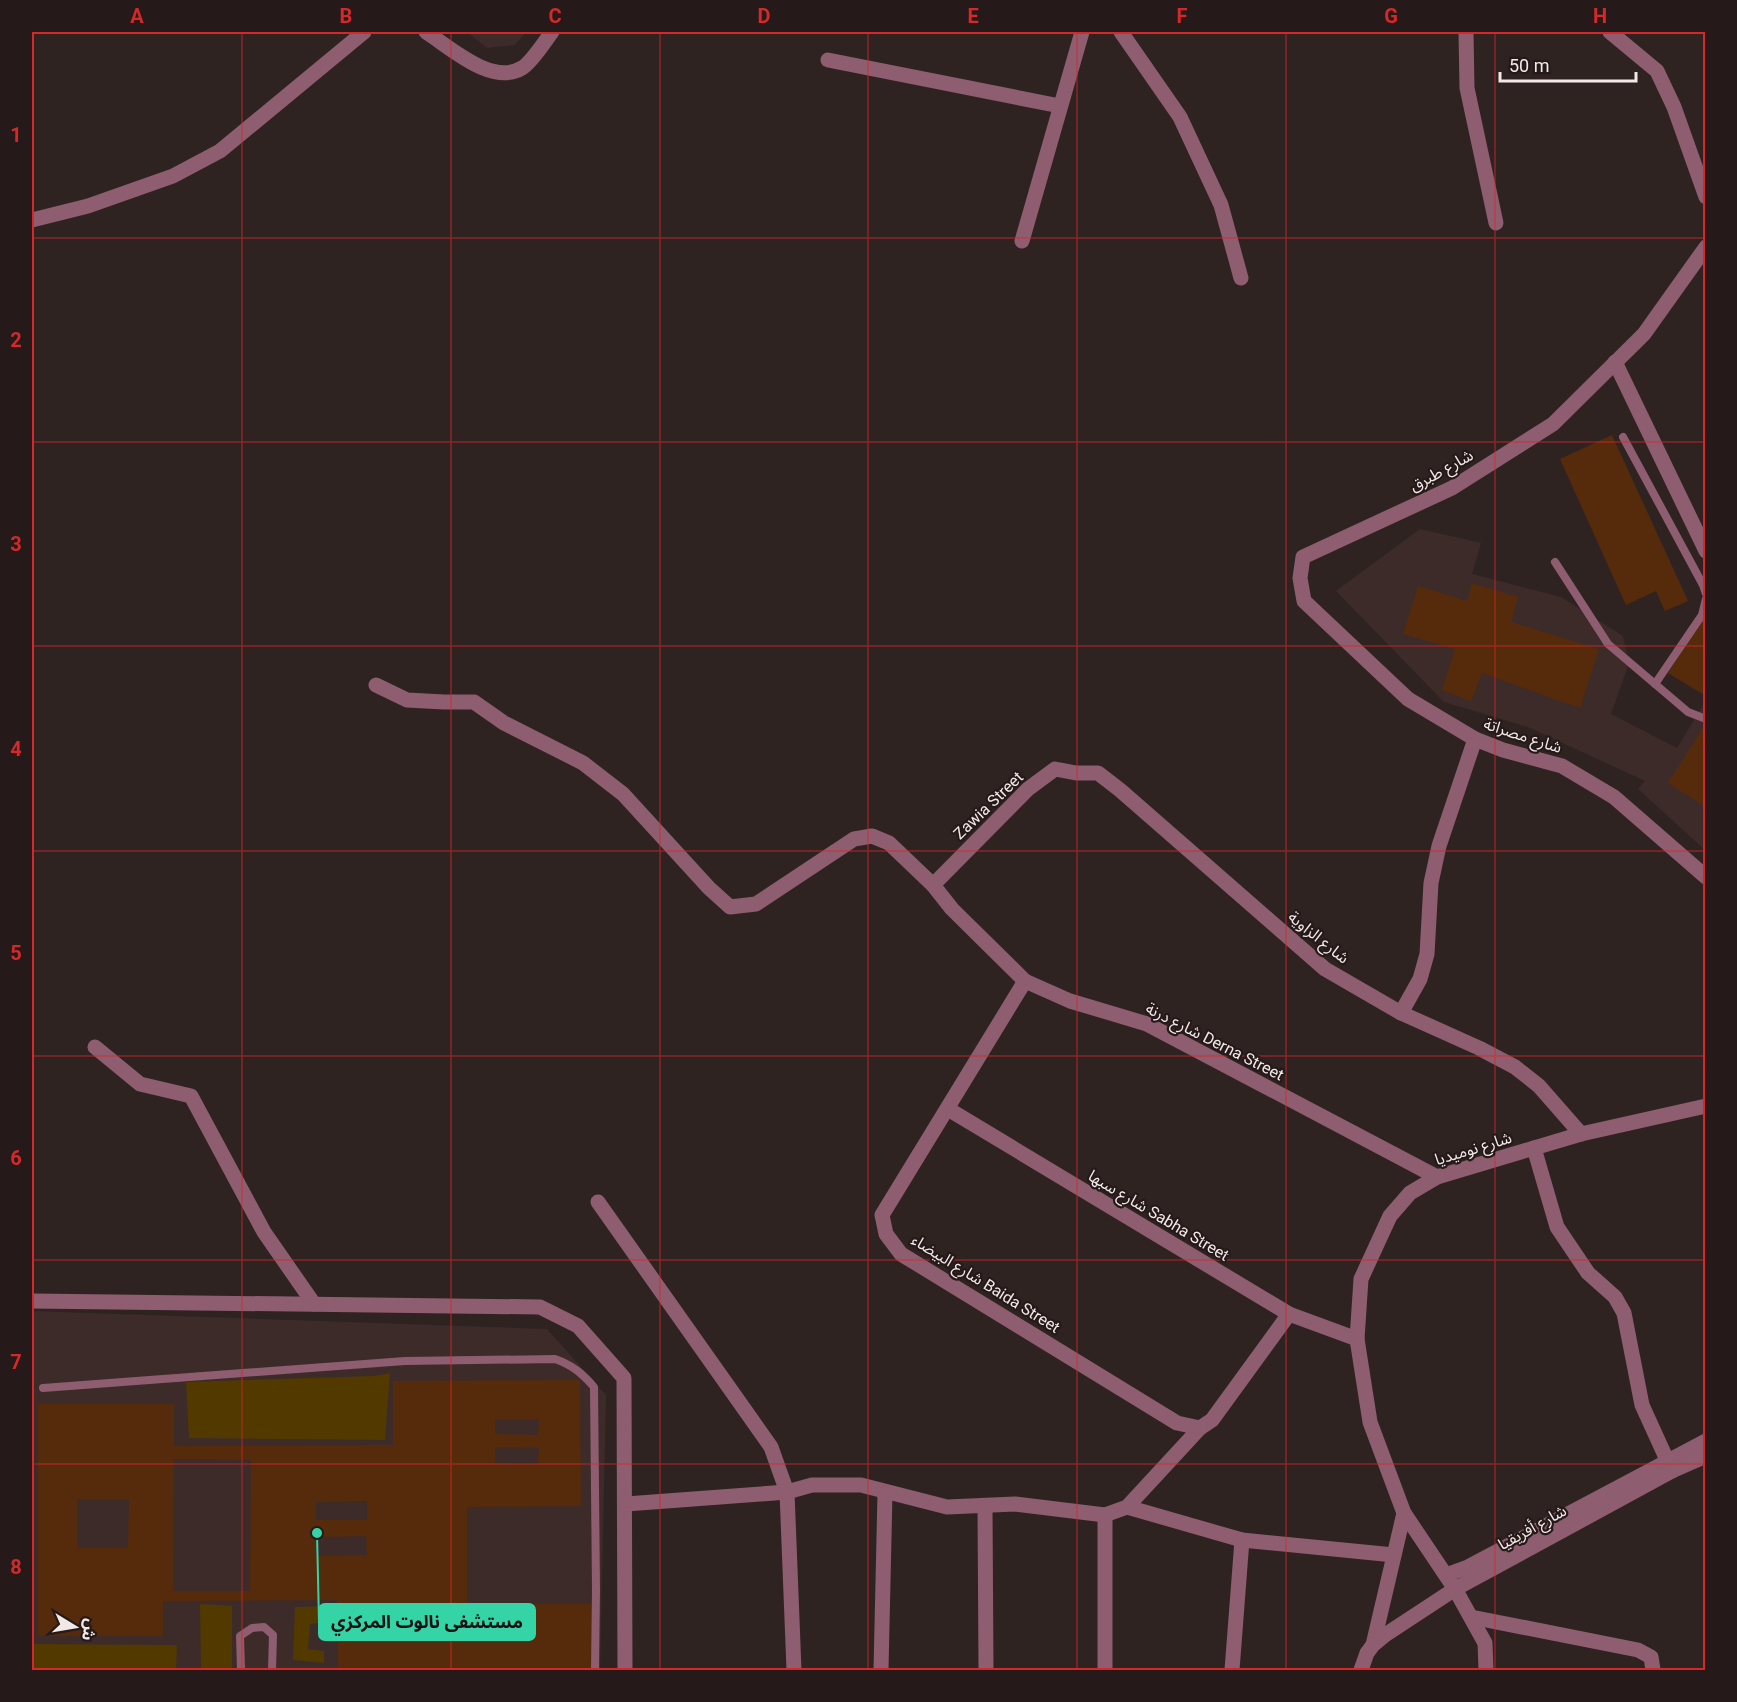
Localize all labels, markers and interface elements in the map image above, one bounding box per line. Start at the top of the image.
text: A [130,4,144,28]
text: B [340,4,352,28]
text: C [548,4,562,28]
text: D [758,4,771,28]
text: E [967,4,979,28]
text: F [1177,4,1188,28]
text: G [1384,4,1398,28]
text: H [1593,4,1607,28]
scale bar [1500,45,1636,83]
text: 50 m [1509,55,1549,76]
text: 1 [10,123,22,147]
text: 2 [10,328,22,352]
street label: شارع طبرق [1406,445,1478,498]
text: 3 [10,532,22,556]
street label: شارع مصراتة [1480,714,1564,760]
text: 4 [10,737,22,761]
street label: Zawia Street [950,768,1027,843]
street label: شارع الزاوية [1283,907,1353,970]
text: 5 [10,941,22,965]
street label: شارع درنة Derna Street [1141,998,1287,1087]
street label: شارع نوميديا [1432,1128,1515,1172]
text: 6 [10,1146,22,1170]
street label: شارع سبها Sabha Street [1083,1166,1233,1268]
street label: شارع البيضاء Baida Street [906,1230,1063,1339]
text: 7 [10,1350,22,1374]
street label: شارع أفريقيا [1495,1501,1571,1557]
text: 8 [10,1555,22,1579]
north arrow [45,1597,105,1657]
callout: مستشفى نالوت المركزي [319,1604,535,1640]
text: مستشفى نالوت المركزي [331,1611,523,1636]
text: ش [78,1617,101,1642]

